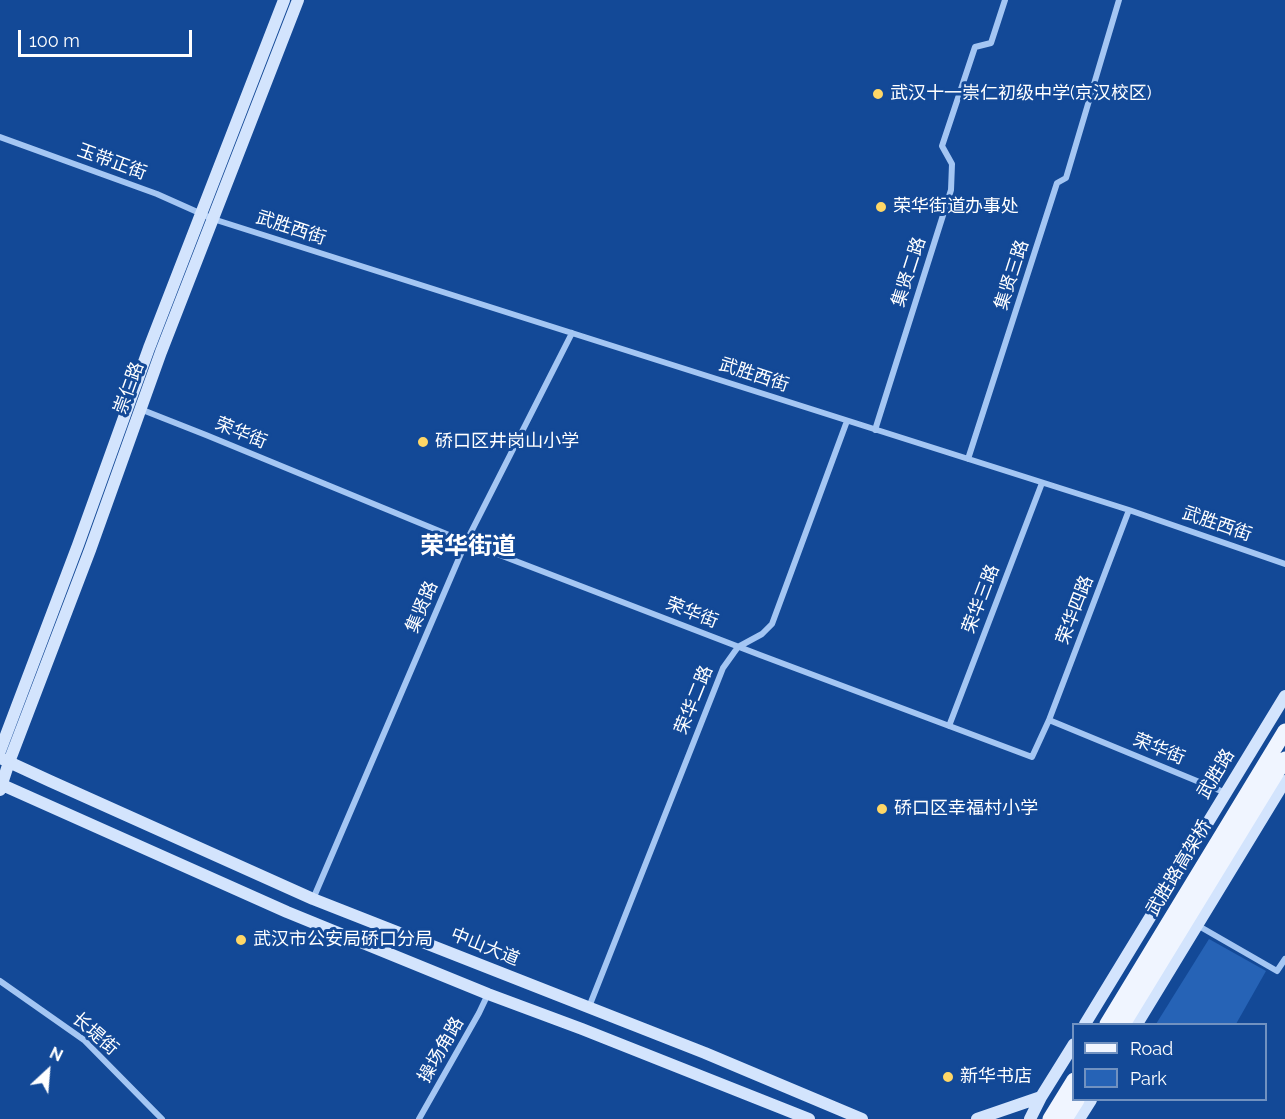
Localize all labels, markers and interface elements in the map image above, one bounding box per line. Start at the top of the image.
scale bar [21,18,195,56]
text: 100 m [29,30,80,51]
place label: 武汉十一崇仁初级中学(京汉校区) [890,83,1152,105]
marker: 武汉十一崇仁初级中学(京汉校区) [871,87,885,101]
street label: 玉带正街 [74,140,150,184]
place label: 荣华街道办事处 [893,196,1019,218]
marker: 荣华街道办事处 [874,200,888,214]
street label: 武胜西街 [253,207,329,249]
street label: 集贤二路 [888,234,930,310]
street label: 集贤三路 [991,237,1033,313]
street label: 武胜西街 [716,354,792,396]
street label: 崇仁路 [110,359,148,417]
street label: 荣华街 [212,413,270,453]
place label: 硚口区井岗山小学 [435,431,579,453]
marker: 硚口区井岗山小学 [416,435,430,449]
street label: 武胜西街 [1179,502,1255,546]
district label: 荣华街道 [420,533,516,561]
street label: 荣华三路 [958,562,1004,636]
street label: 荣华四路 [1052,573,1098,647]
street label: 集贤路 [402,578,442,636]
street label: 荣华街 [663,593,721,633]
street label: 荣华二路 [671,663,717,737]
street label: 荣华街 [1130,729,1188,769]
street label: 武胜路 [1193,745,1239,803]
place label: 硚口区幸福村小学 [894,798,1038,820]
marker: 硚口区幸福村小学 [875,802,889,816]
street label: 武胜路高架桥 [1142,816,1216,920]
street label: 中山大道 [448,924,522,970]
place label: 武汉市公安局硚口分局 [253,929,433,951]
marker: 武汉市公安局硚口分局 [234,933,248,947]
street label: 长堤街 [68,1008,122,1060]
street label: 操场角路 [414,1013,468,1087]
legend [1072,1023,1267,1101]
text: Road [1130,1038,1173,1059]
north arrow [18,1041,78,1101]
text: N [46,1043,66,1066]
place label: 新华书店 [960,1066,1032,1088]
text: Park [1130,1068,1167,1089]
marker: 新华书店 [941,1070,955,1084]

